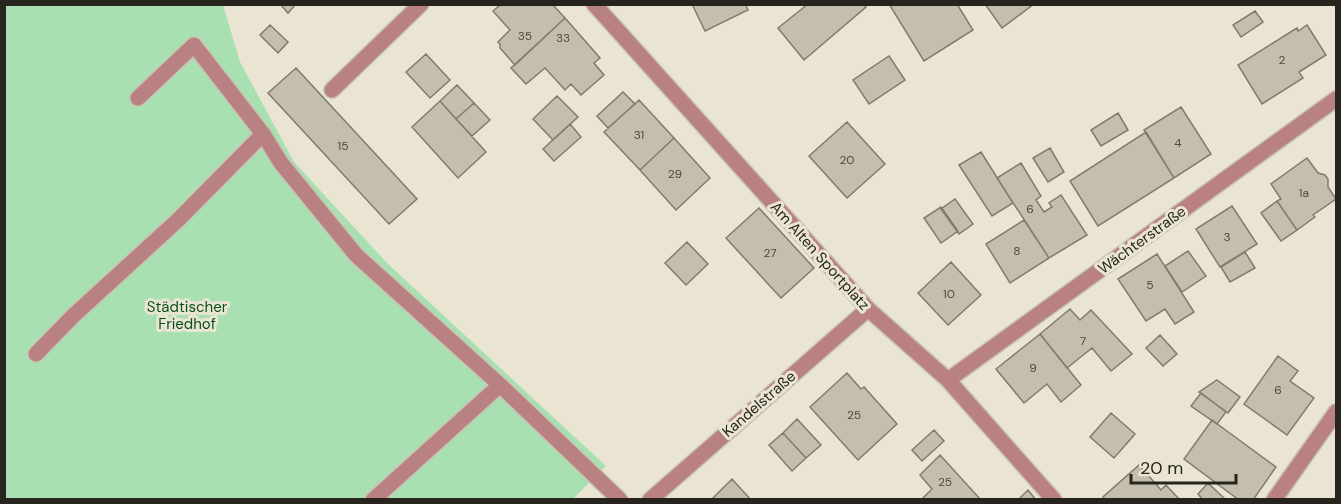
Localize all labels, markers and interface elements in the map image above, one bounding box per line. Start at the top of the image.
house number: 35 [518,28,532,44]
house number: 33 [556,30,570,46]
house number: 2 [1279,52,1286,68]
house number: 31 [634,127,644,143]
house number: 4 [1174,135,1182,151]
house number: 15 [337,138,349,154]
house number: 20 [839,152,855,168]
house number: 29 [668,166,682,182]
house number: 1a [1299,185,1309,201]
street label: Am Alten Sportplatz [766,198,874,315]
house number: 6 [1026,201,1034,217]
street label: Wächterstraße [1094,201,1190,279]
house number: 3 [1223,229,1231,245]
house number: 8 [1013,243,1021,259]
house number: 27 [763,245,777,261]
house number: 5 [1146,277,1154,293]
house number: 10 [943,286,955,302]
park label: Städtischer Friedhof [147,297,228,334]
house number: 7 [1080,333,1086,349]
house number: 9 [1029,360,1037,376]
street label: Kandelstraße [718,366,800,442]
house number: 6 [1274,382,1282,398]
house number: 25 [847,407,861,423]
scale bar [1131,447,1236,485]
text: 20 m [1140,456,1183,480]
house number: 25 [938,474,952,490]

